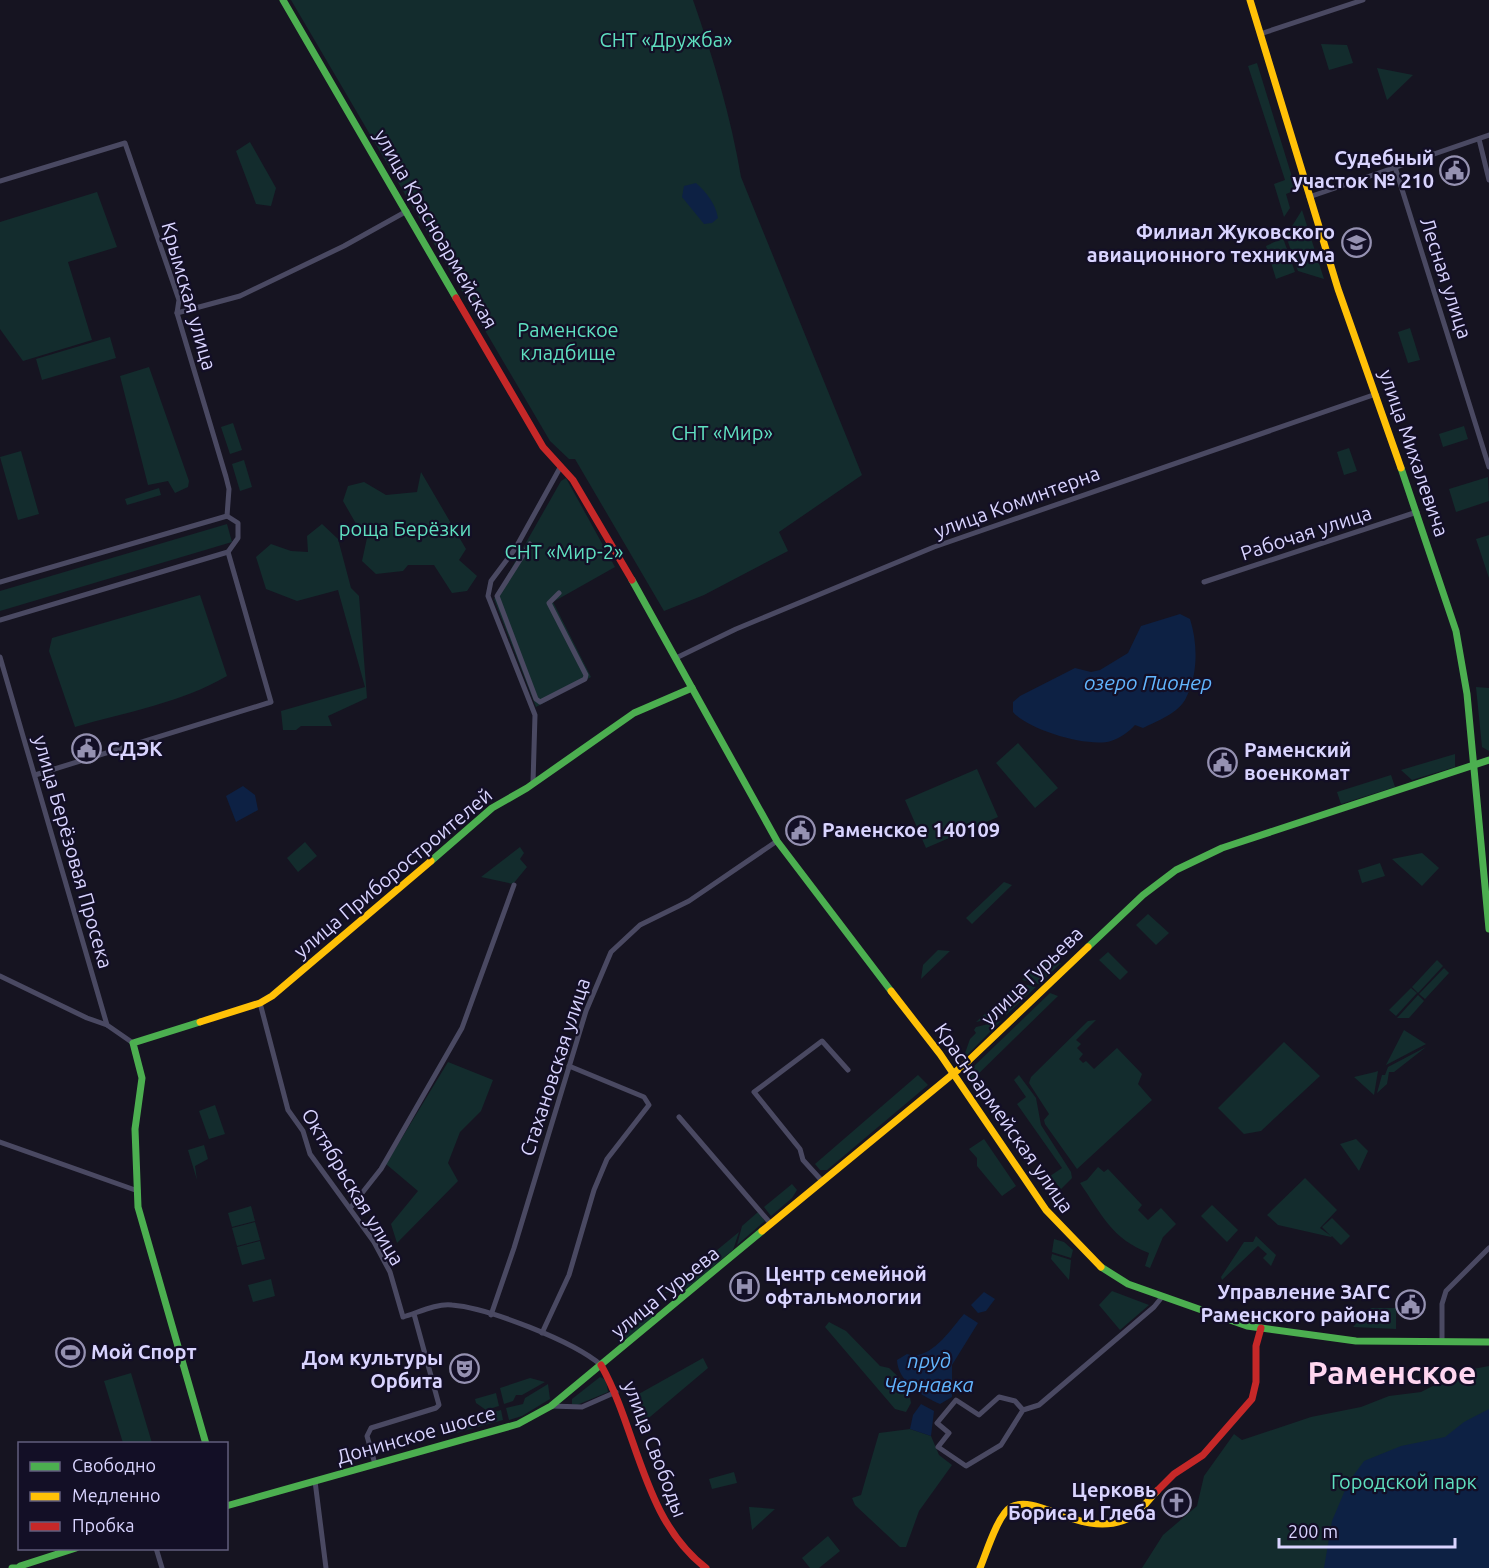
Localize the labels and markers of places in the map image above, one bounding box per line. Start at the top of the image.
place label: Судебный участок № 210 [1292,146,1434,192]
public building icon: Судебный участок № 210 [1439,154,1471,186]
place label: Филиал Жуковского авиационного техникума [1087,220,1335,266]
school or university icon: Филиал Жуковского авиационного техникума [1340,227,1372,259]
public building icon: СДЭК [70,733,102,765]
place label: СДЭК [107,737,163,760]
place label: Раменский военкомат [1244,738,1351,784]
public building icon: Раменский военкомат [1207,746,1239,778]
public building icon: Раменское 140109 [785,814,817,846]
place label: Раменское 140109 [822,818,1000,841]
place label: Центр семейной офтальмологии [765,1262,927,1308]
hospital icon: Центр семейной офтальмологии [728,1270,760,1302]
place label: Управление ЗАГС Раменского района [1200,1280,1390,1326]
public building icon: Управление ЗАГС Раменского района [1395,1288,1427,1320]
sports icon: Мой Спорт [54,1336,86,1368]
place label: Мой Спорт [91,1340,196,1363]
place label: Дом культуры Орбита [302,1346,443,1392]
theatre icon: Дом культуры Орбита [448,1353,480,1385]
place label: Церковь Бориса и Глеба [1008,1478,1156,1524]
church icon: Церковь Бориса и Глеба [1161,1486,1193,1518]

